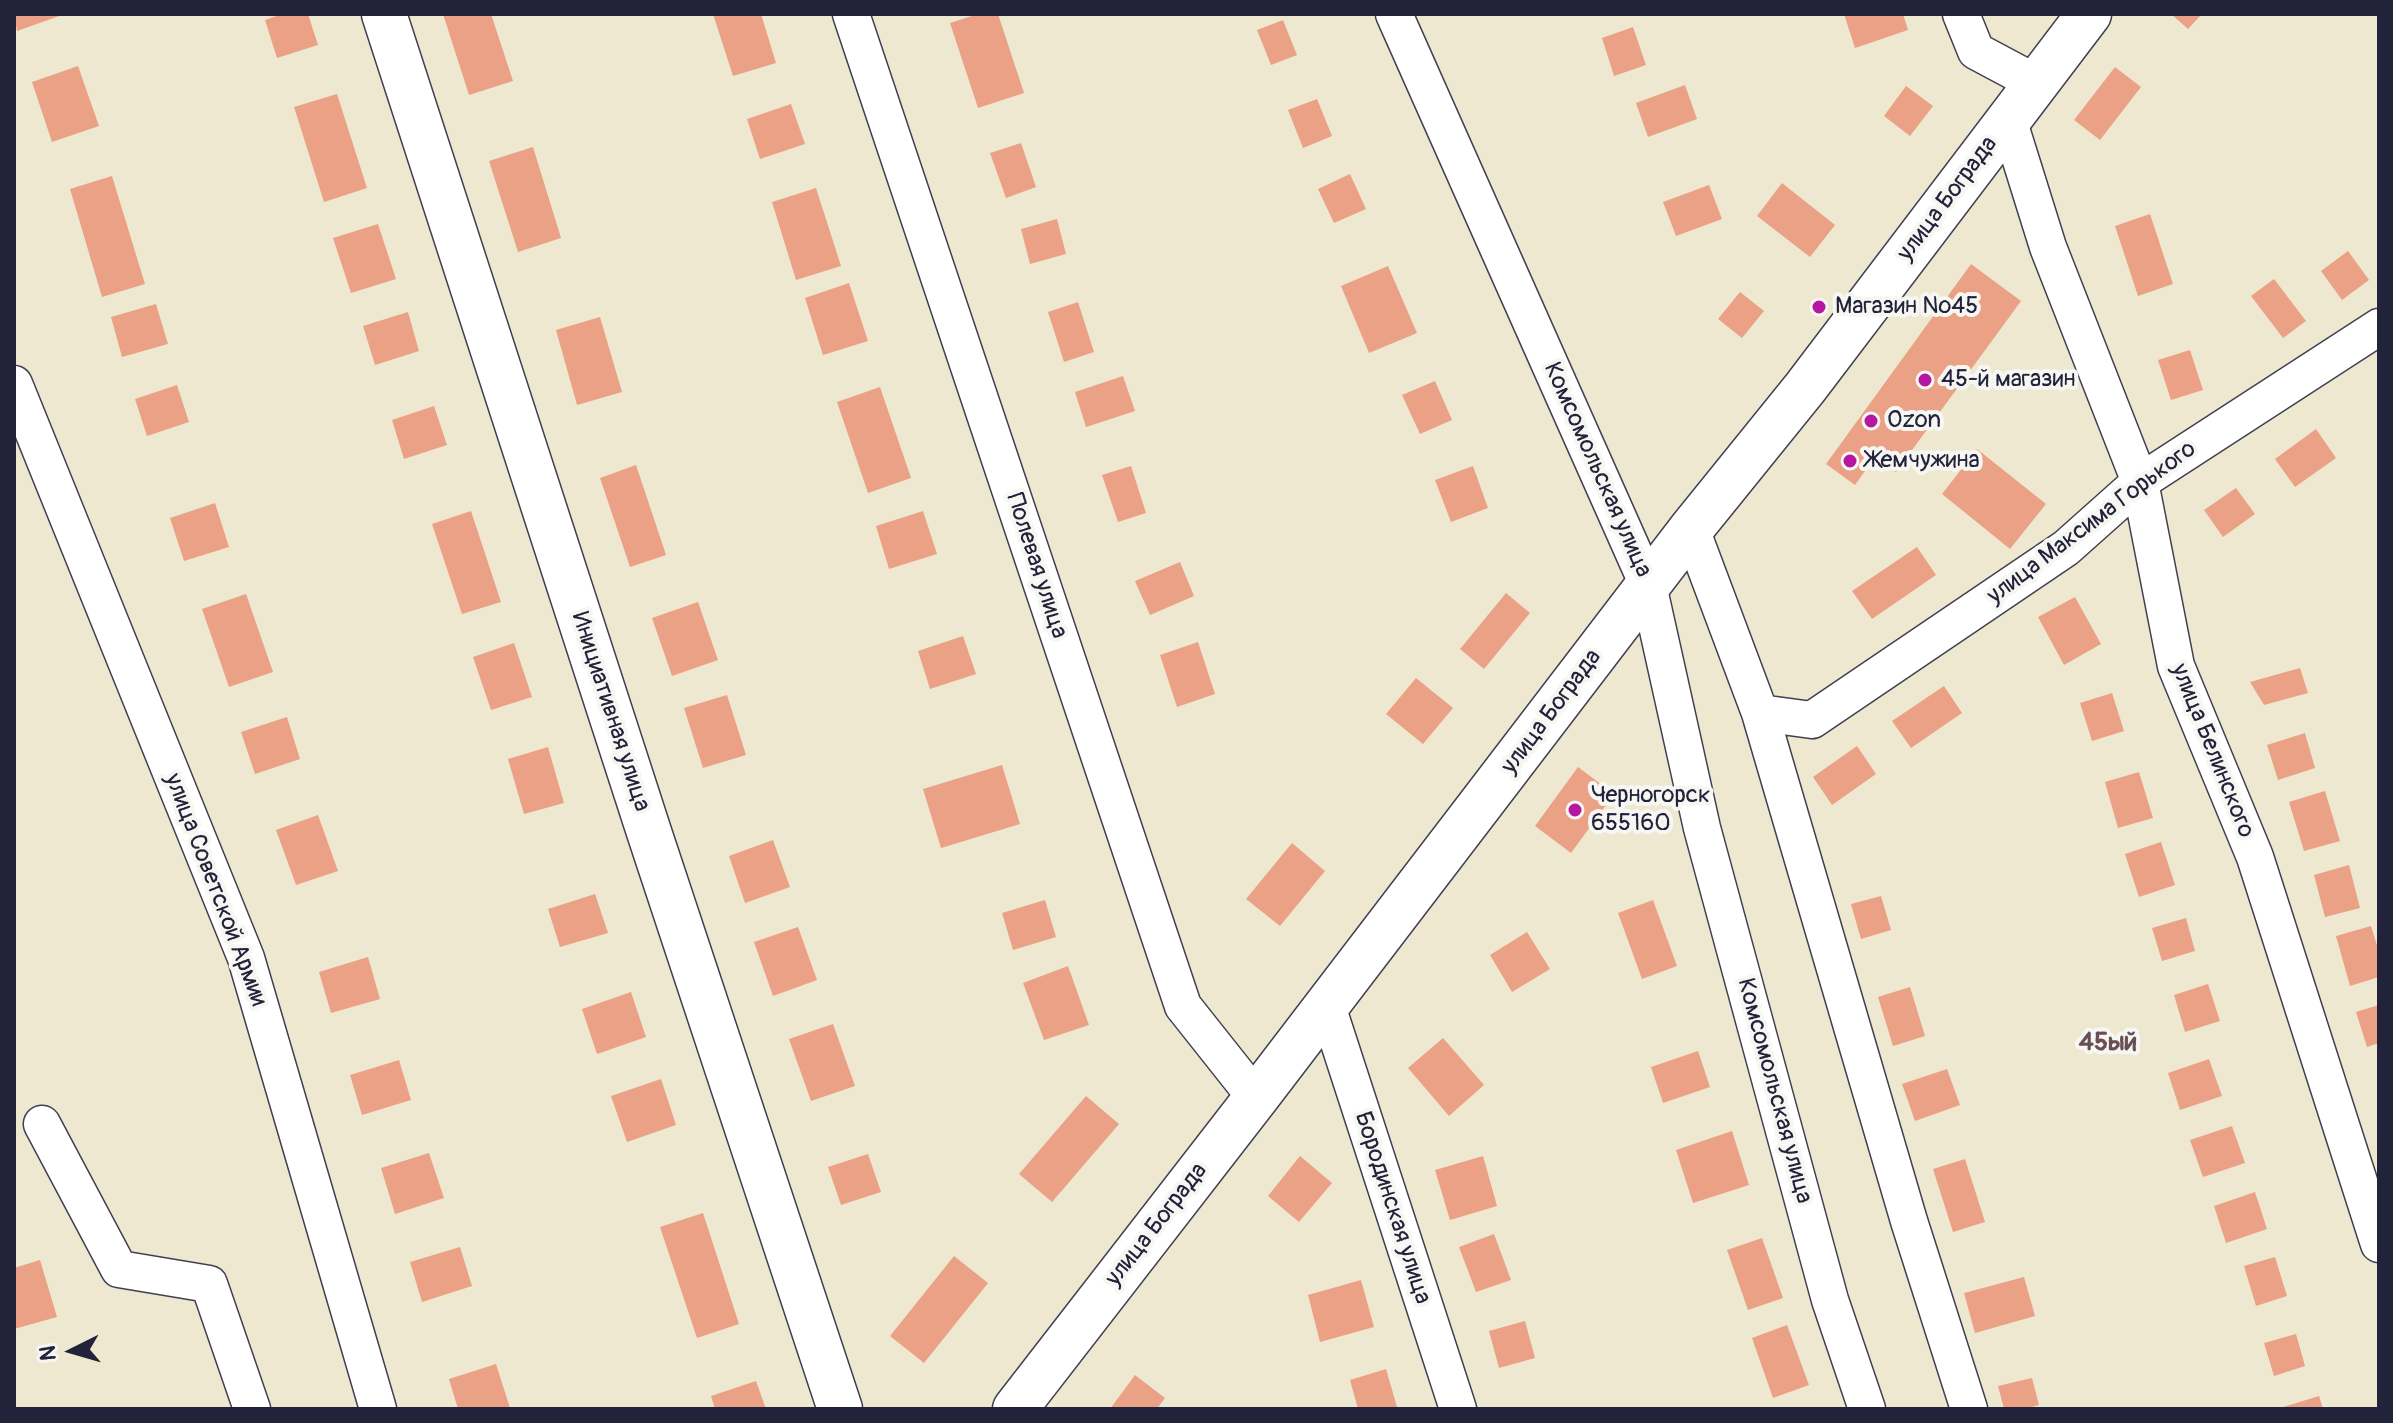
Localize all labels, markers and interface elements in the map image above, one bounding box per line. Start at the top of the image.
street label: улица Бограда [1892,131,2004,267]
place label: Магазин №45 [1835,293,1978,321]
marker: Магазин №45 [1810,298,1828,316]
street label: Комсомольская улица [1537,358,1657,582]
place label: 45-й магазин [1941,366,2075,394]
marker: 45-й магазин [1916,371,1934,389]
place label: Ozon [1887,407,1941,435]
marker: Ozon [1862,412,1880,430]
street label: улица Максима Горького [1982,435,2202,611]
place label: Жемчужина [1866,447,1980,475]
marker: Жемчужина [1841,452,1859,470]
street label: Полевая улица [999,490,1073,642]
street label: Инициативная улица [564,609,656,815]
street label: улица Бограда [1496,644,1608,780]
street label: улица Белинского [2164,660,2260,842]
street label: улица Советской Армии [157,770,273,1010]
place label: Черногорск 655160 [1591,782,1710,838]
marker: Черногорск 655160 [1566,801,1584,819]
street label: Комсомольская улица [1730,975,1818,1207]
district label: 45ый [2079,1027,2137,1059]
street label: Бородинская улица [1347,1108,1437,1308]
street label: улица Бограда [1100,1158,1214,1292]
north arrow [32,1311,112,1391]
text: N [33,1344,63,1362]

